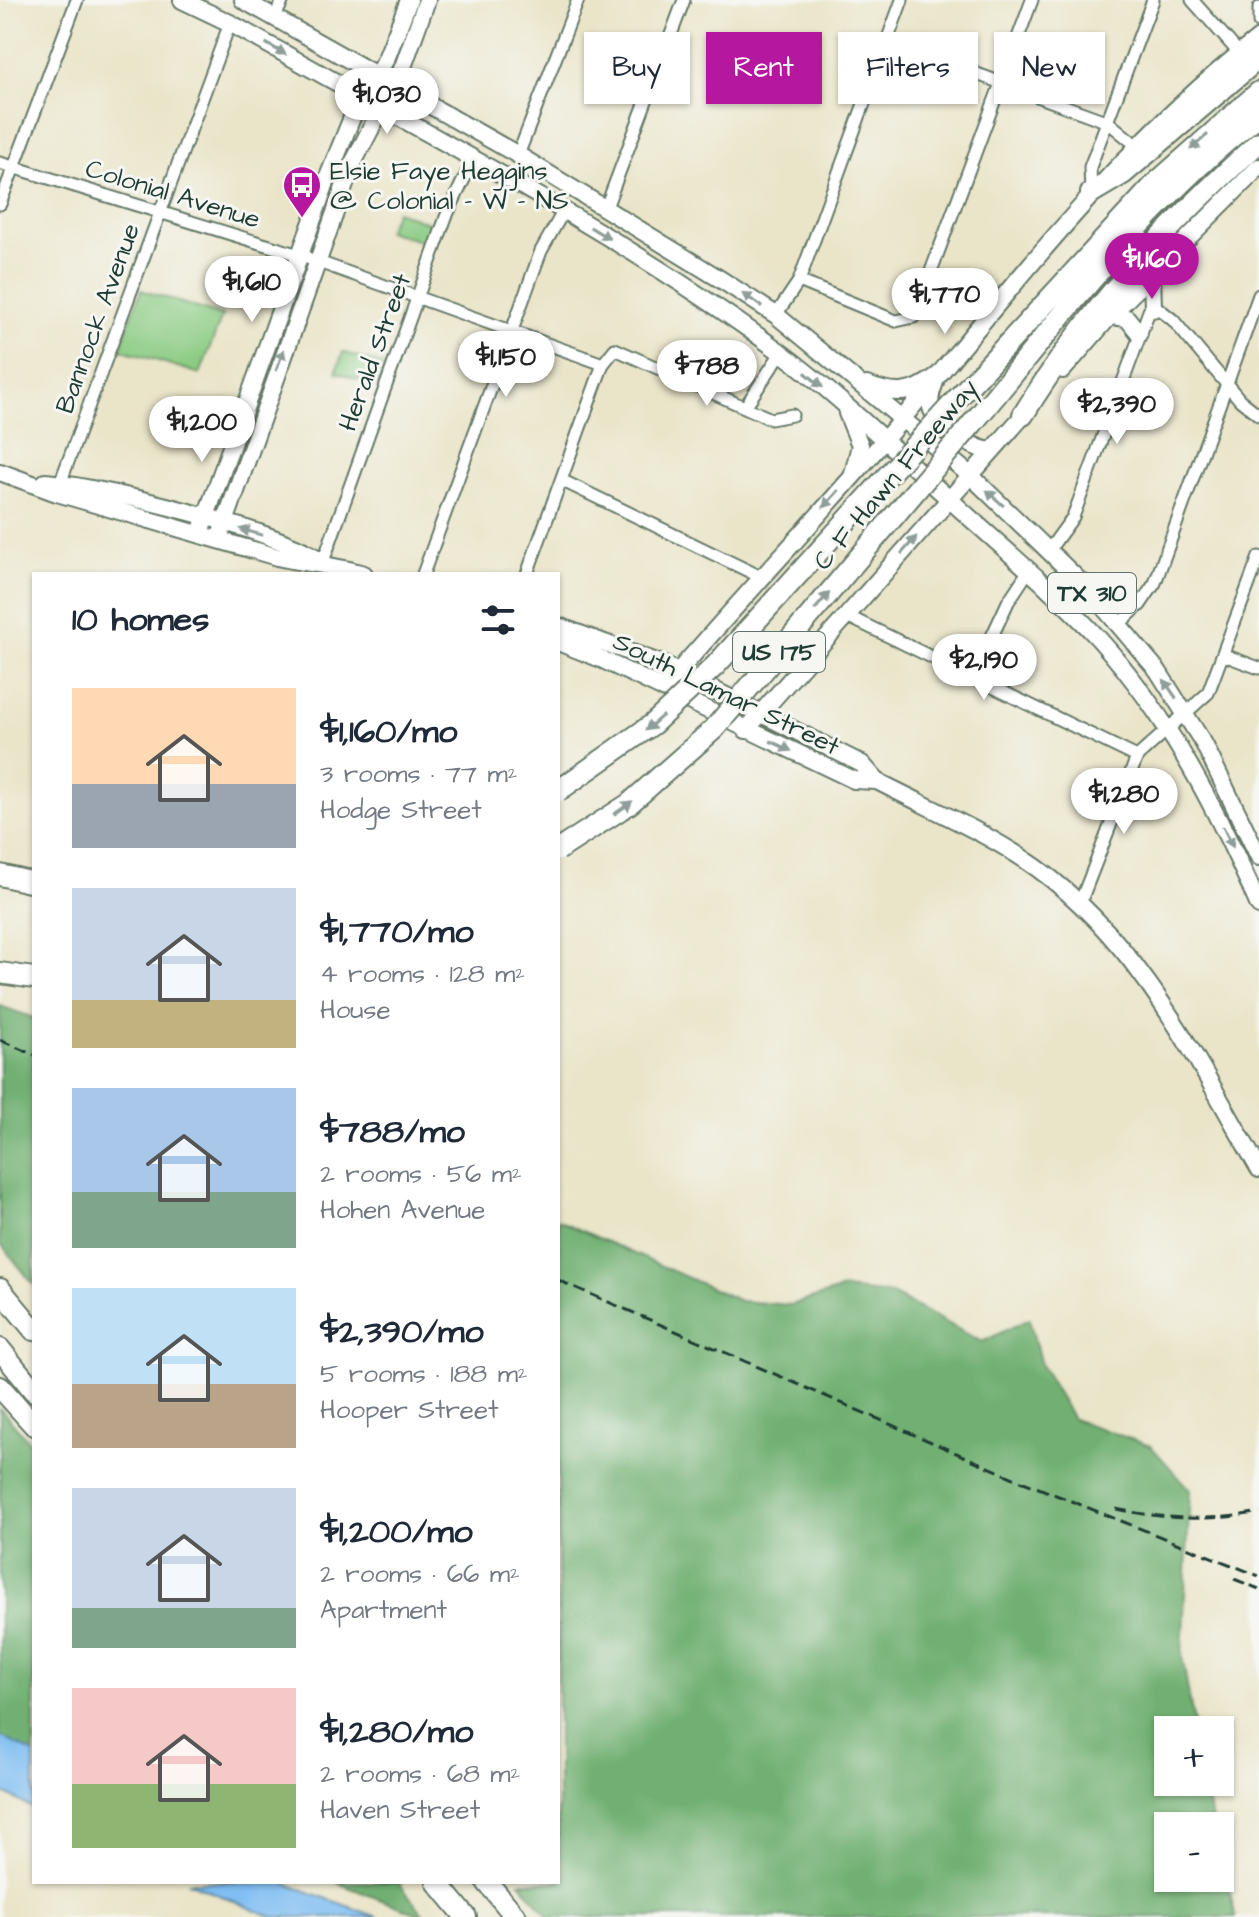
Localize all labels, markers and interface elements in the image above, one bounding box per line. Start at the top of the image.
chip: Buy [584,32,690,104]
chip: Rent [706,32,822,104]
chip: Filters [838,32,978,104]
chip: New [994,32,1105,104]
one-way arrow [265,42,287,56]
pin: $1,030 [322,68,452,136]
text: $1,030 [353,76,421,112]
one-way arrow [1189,132,1208,150]
street label: Colonial Avenue [81,150,264,238]
place label: Elsie Faye Heggins @ Colonial - W - NS [330,153,569,219]
bus stop icon: Elsie Faye Heggins @ Colonial - W - NS [281,164,323,219]
street label: Bannock Avenue [47,218,149,418]
one-way arrow [589,226,611,240]
pin: $1,160 [1087,233,1217,301]
text: $1,160 [1123,241,1181,277]
pin: $1,610 [187,256,317,324]
text: $1,610 [223,264,281,300]
street label: Herald Street [330,268,420,436]
pin: $1,770 [880,268,1010,336]
text: $1,770 [910,276,980,312]
one-way arrow [742,292,763,307]
pin: $1,150 [441,331,571,399]
text: $1,150 [476,339,536,375]
pin: $788 [660,340,754,408]
one-way arrow [275,347,287,371]
text: $788 [675,348,739,384]
one-way arrow [803,371,823,388]
street label: C F Hawn Freeway [805,371,988,579]
pin: $2,390 [1052,378,1182,446]
text: $2,390 [1078,386,1156,422]
pin: $1,200 [137,396,267,464]
text: $1,200 [167,404,237,440]
one-way arrow [822,489,840,508]
one-way arrow [986,490,1005,508]
one-way arrow [239,526,264,538]
one-way arrow [900,536,917,556]
road number: TX 310 [1048,573,1136,613]
one-way arrow [813,591,830,611]
text: 10 homes [72,596,209,644]
icon: filters [476,598,520,642]
street label: South Lamar Street [607,623,846,765]
road number: US 175 [733,632,825,672]
pin: $2,190 [919,634,1049,702]
text: $2,190 [950,642,1018,678]
one-way arrow [1163,679,1178,700]
text: $1,160/mo [320,708,458,756]
one-way arrow [645,713,664,731]
icon: home [136,720,232,816]
one-way arrow [769,739,792,753]
text: 3 rooms · 77 m² [320,756,517,792]
pin: $1,280 [1059,768,1189,836]
text: $1,280 [1089,776,1159,812]
text: Hodge Street [320,792,482,828]
one-way arrow [613,801,634,816]
one-way arrow [1221,825,1235,849]
text: $1,770/mo [320,908,474,956]
icon: home [136,920,232,1016]
text: 4 rooms · 128 m² [320,956,525,992]
text: House [320,992,391,1028]
text: $788/mo [320,1108,465,1156]
icon: home [136,1120,232,1216]
text: 2 rooms · 56 m² [320,1156,522,1192]
text: Hohen Avenue [320,1192,485,1228]
text: $2,390/mo [320,1308,484,1356]
icon: home [136,1320,232,1416]
text: 5 rooms · 188 m² [320,1356,528,1392]
text: Hooper Street [320,1392,499,1428]
text: $1,200/mo [320,1508,473,1556]
icon: home [136,1520,232,1616]
text: 2 rooms · 66 m² [320,1556,520,1592]
text: Apartment [320,1592,447,1628]
text: $1,280/mo [320,1708,473,1756]
map controls [1154,1716,1234,1892]
button: + [1154,1716,1234,1796]
icon: home [136,1720,232,1816]
text: 2 rooms · 68 m² [320,1756,520,1792]
text: Haven Street [320,1792,480,1828]
button: − [1154,1812,1234,1892]

